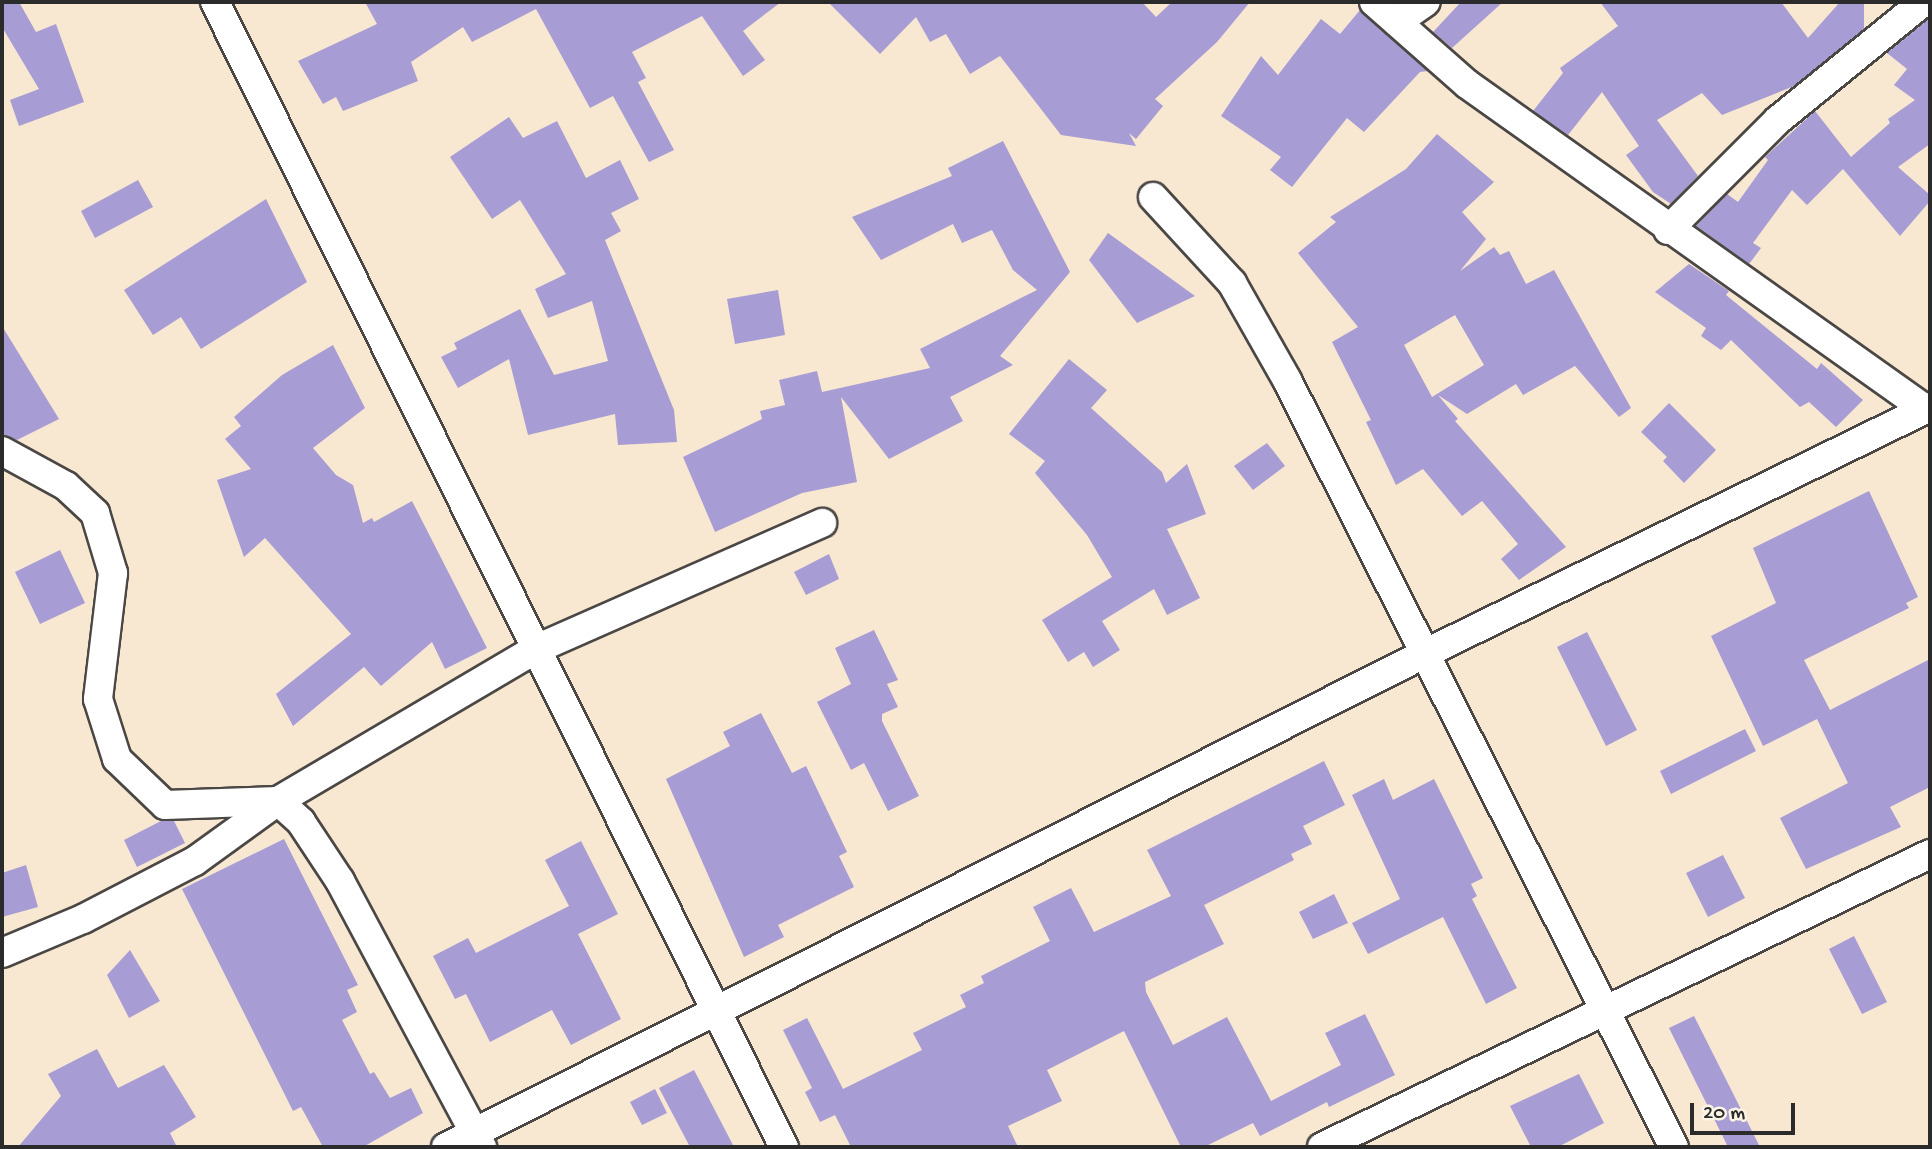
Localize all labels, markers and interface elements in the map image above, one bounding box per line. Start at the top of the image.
scale bar [1694,1090,1799,1134]
text: 20 m [1703,1102,1745,1127]

